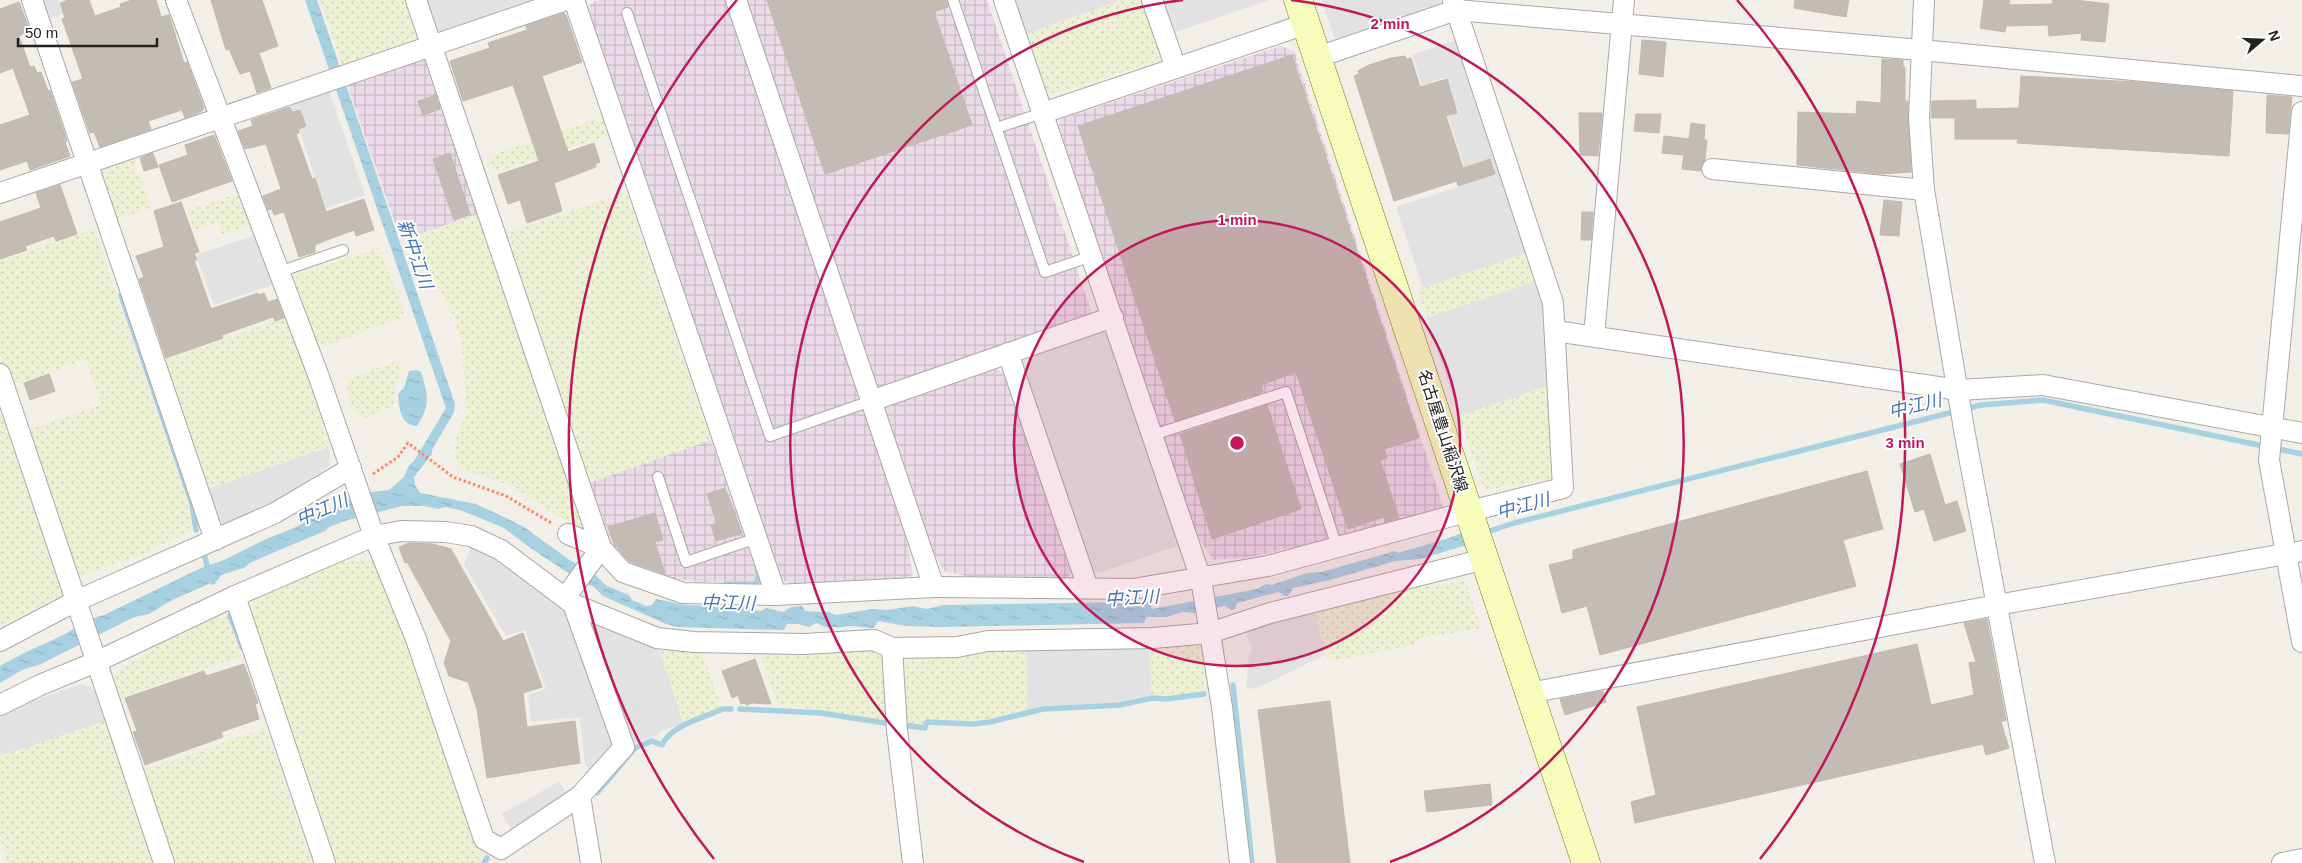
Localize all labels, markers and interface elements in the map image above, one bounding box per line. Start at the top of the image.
scale bar [18,15,156,47]
text: 2 min [1370,15,1410,32]
north arrow [2237,15,2287,65]
text: 50 m [25,24,58,41]
text: N [2265,28,2284,43]
text: 1 min [1217,211,1257,228]
water label: 新中江川 [394,217,437,293]
street label: 名古屋豊山稲沢線 [1415,367,1471,495]
water label: 中江川 [1886,389,1946,422]
centre of rings [1228,434,1246,452]
text: 3 min [1885,434,1925,451]
water label: 中江川 [293,489,353,530]
water label: 中江川 [1494,489,1554,523]
water label: 中江川 [1105,586,1161,609]
water label: 中江川 [701,593,757,614]

